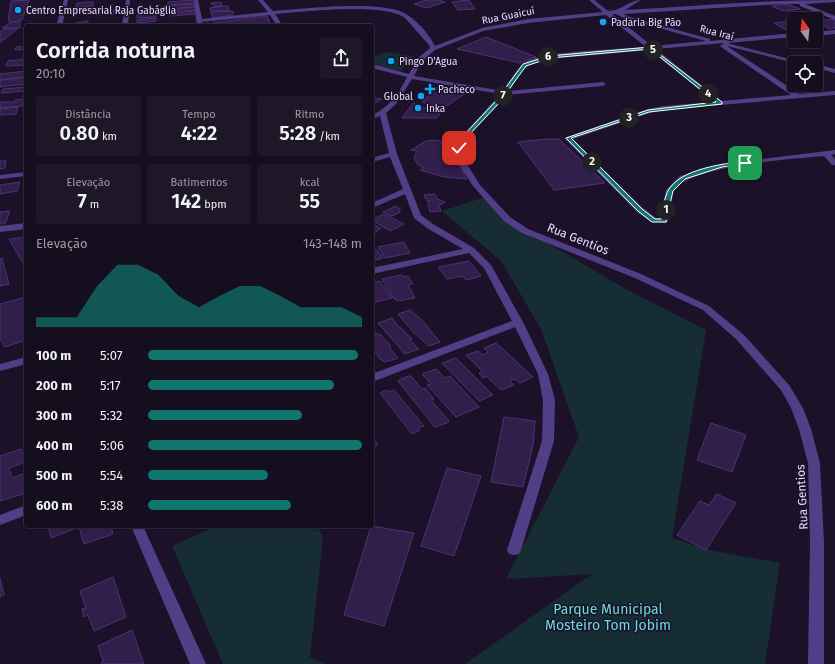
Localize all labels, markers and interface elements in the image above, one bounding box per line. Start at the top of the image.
street label: Rua Guaicuí [481,4,536,27]
marker: Centro Empresarial Raja Gabáglia [13,5,23,15]
place label: Centro Empresarial Raja Gabáglia [26,5,176,17]
north arrow [787,12,823,48]
map controls [787,12,823,92]
marker: Padaria Big Pão [598,17,608,27]
place label: Padaria Big Pão [611,17,681,29]
street label: Rua Iraí [698,22,735,43]
text: Corrida noturna [36,37,195,64]
button: share [320,37,362,79]
pin: 5 [643,40,663,60]
text: 5 [650,43,656,56]
pin: 6 [538,47,558,67]
text: 6 [545,50,551,63]
marker: Pingo D'Agua [386,56,396,66]
place label: Pingo D'Agua [399,56,457,68]
button: locate [787,56,823,92]
text: 20:10 [36,66,65,81]
marker: Pacheco [425,84,435,94]
place label: Pacheco [438,84,475,96]
pin: 4 [698,84,718,104]
pin: 7 [493,86,513,106]
text: 4 [705,87,711,100]
text: 7 [500,89,506,102]
place label: Global [384,91,413,103]
marker: Global [416,91,426,101]
marker: Inka [413,103,423,113]
place label: Inka [426,103,445,115]
text: Distância [65,108,111,121]
text: Tempo [182,108,216,121]
text: Ritmo [295,108,324,121]
pin: 3 [619,108,639,128]
text: 3 [626,111,632,124]
text: 0.80 [60,121,99,145]
text: 4:22 [181,121,217,145]
text: 5:28 [279,121,316,145]
text: km [99,130,117,143]
text: /km [316,130,340,143]
pin [442,131,476,165]
icon: check [448,137,470,159]
pin [728,146,762,180]
pin: 2 [582,152,602,172]
icon: arrive [734,152,756,174]
text: 2 [589,155,595,168]
text: Elevação [66,176,110,189]
text: Batimentos [171,176,227,189]
text: kcal [300,176,320,189]
text: 7 [78,189,87,213]
text: 142 [171,189,201,213]
text: 55 [299,189,320,213]
text: m [87,198,99,211]
text: bpm [201,198,227,211]
pin: 1 [656,200,676,220]
text: 1 [663,203,669,216]
street label: Rua Gentios [545,220,611,258]
text: Elevação [36,236,88,251]
text: 143–148 m [303,236,362,251]
text: 100 m [36,348,71,363]
text: 5:07 [100,348,122,363]
text: 200 m [36,378,72,393]
text: 5:17 [100,378,121,393]
text: 300 m [36,408,72,423]
text: 5:32 [100,408,123,423]
text: 400 m [36,438,73,453]
text: 5:06 [100,438,124,453]
street label: Rua Gentios [793,464,811,530]
text: 500 m [36,468,72,483]
text: 5:54 [100,468,123,483]
text: 600 m [36,498,73,513]
text: 5:38 [100,498,123,513]
park label: Parque Municipal Mosteiro Tom Jobim [545,601,671,634]

